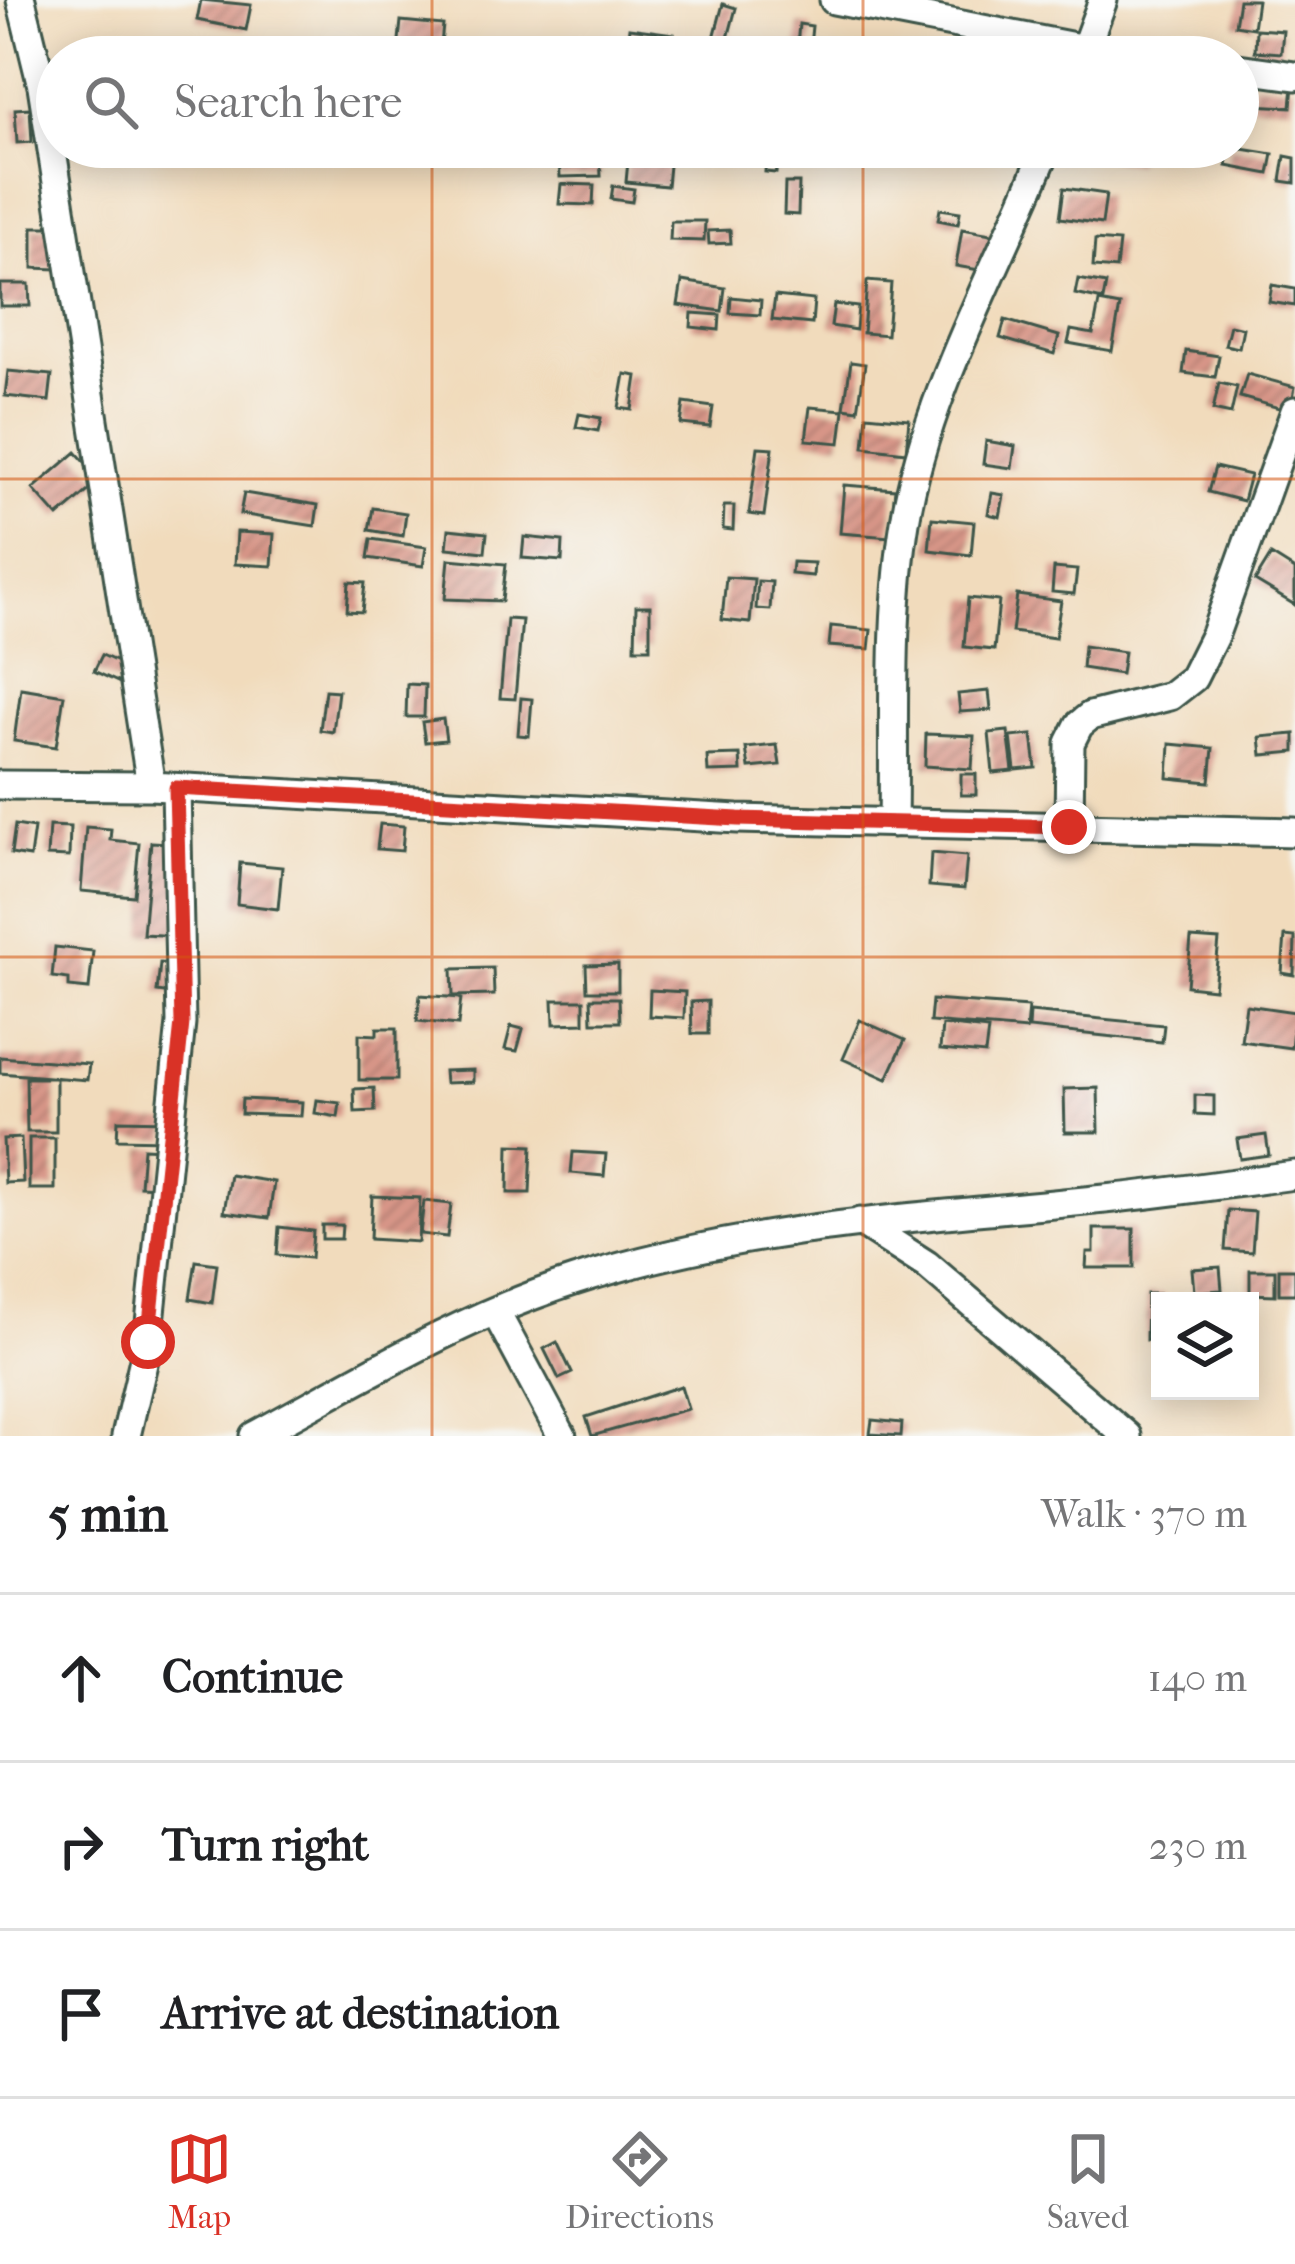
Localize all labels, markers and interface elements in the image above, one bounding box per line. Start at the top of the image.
search box [36,36,1259,168]
icon: search [78,69,144,135]
text: Search here [174,76,402,129]
route end [1042,800,1096,854]
map controls [1151,1292,1259,1400]
button: layers [1151,1292,1259,1400]
route start [121,1315,175,1369]
text: 5 min [48,1484,168,1544]
text: Walk · 370 m [1041,1491,1247,1537]
icon: ahead [48,1645,114,1711]
text: Continue [162,1651,343,1704]
text: 140 m [1148,1655,1247,1701]
icon: right [48,1813,114,1879]
text: Turn right [162,1819,369,1872]
text: 230 m [1149,1823,1247,1869]
icon: arrive [48,1981,114,2047]
text: Arrive at destination [162,1987,559,2040]
tab: Map [166,2126,232,2237]
tab: Directions [565,2126,714,2237]
tab: Saved [1047,2126,1129,2237]

